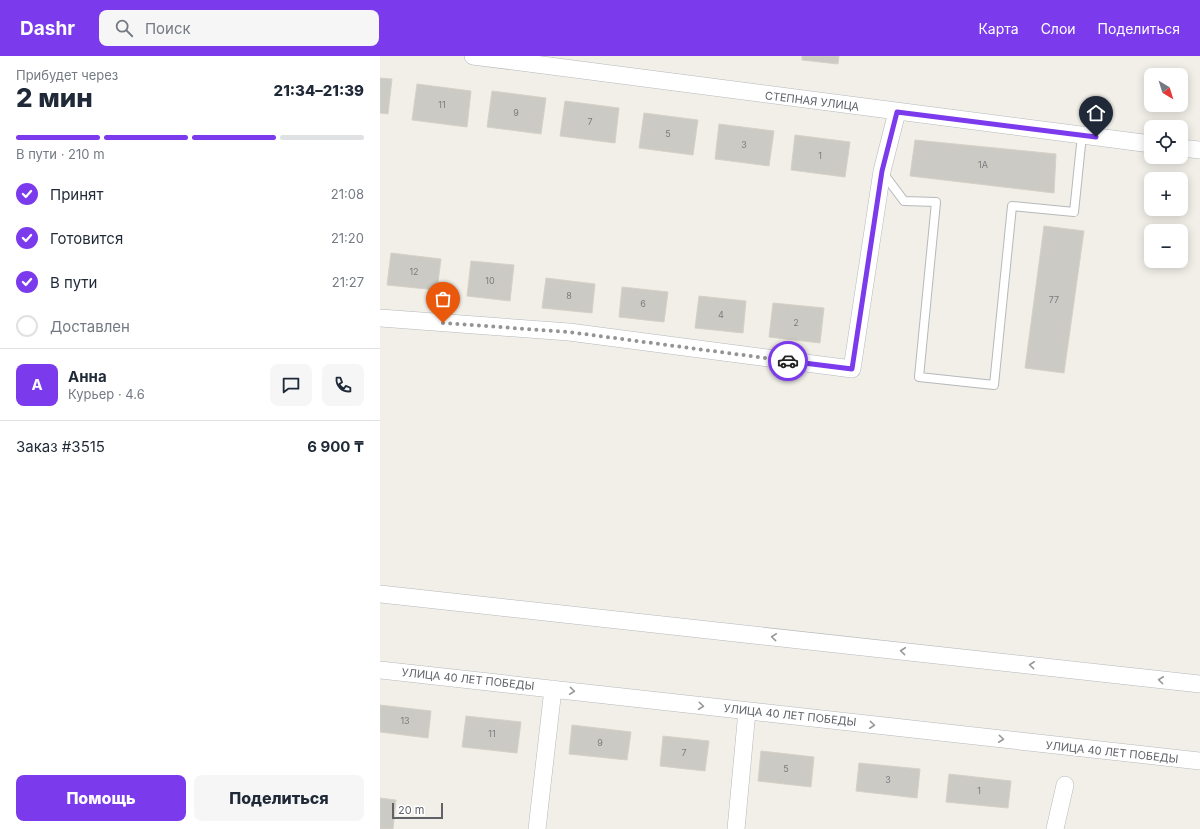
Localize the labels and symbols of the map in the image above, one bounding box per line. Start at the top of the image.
north arrow [1144,68,1188,112]
street label: СТЕПНАЯ УЛИЦА [764,88,860,114]
pin [1079,96,1113,137]
house number: 11 [438,99,446,110]
house number: 9 [513,107,519,118]
house number: 7 [587,116,593,127]
house number: 5 [665,128,671,139]
house number: 3 [741,139,747,150]
house number: 1 [818,150,822,161]
house number: 1А [978,159,988,170]
house number: 12 [409,266,419,277]
house number: 10 [485,275,495,286]
pin [426,282,460,323]
house number: 8 [566,290,572,301]
house number: 77 [1049,294,1059,305]
house number: 6 [640,298,646,309]
house number: 4 [718,309,724,320]
house number: 2 [793,317,799,328]
courier [768,341,808,381]
one-way arrow [771,633,777,642]
one-way arrow [900,647,906,656]
one-way arrow [1029,661,1035,670]
street label: УЛИЦА 40 ЛЕТ ПОБЕДЫ [401,665,535,693]
one-way arrow [1158,675,1164,684]
one-way arrow [569,686,575,695]
one-way arrow [698,701,704,710]
street label: УЛИЦА 40 ЛЕТ ПОБЕДЫ [723,701,857,729]
house number: 13 [400,715,410,726]
one-way arrow [869,720,875,729]
house number: 11 [488,728,496,739]
one-way arrow [998,734,1004,743]
house number: 9 [597,737,603,748]
street label: УЛИЦА 40 ЛЕТ ПОБЕДЫ [1045,738,1179,766]
house number: 7 [681,747,687,758]
house number: 5 [783,763,789,774]
house number: 3 [885,774,891,785]
house number: 1 [977,785,981,796]
scale bar [392,801,443,820]

